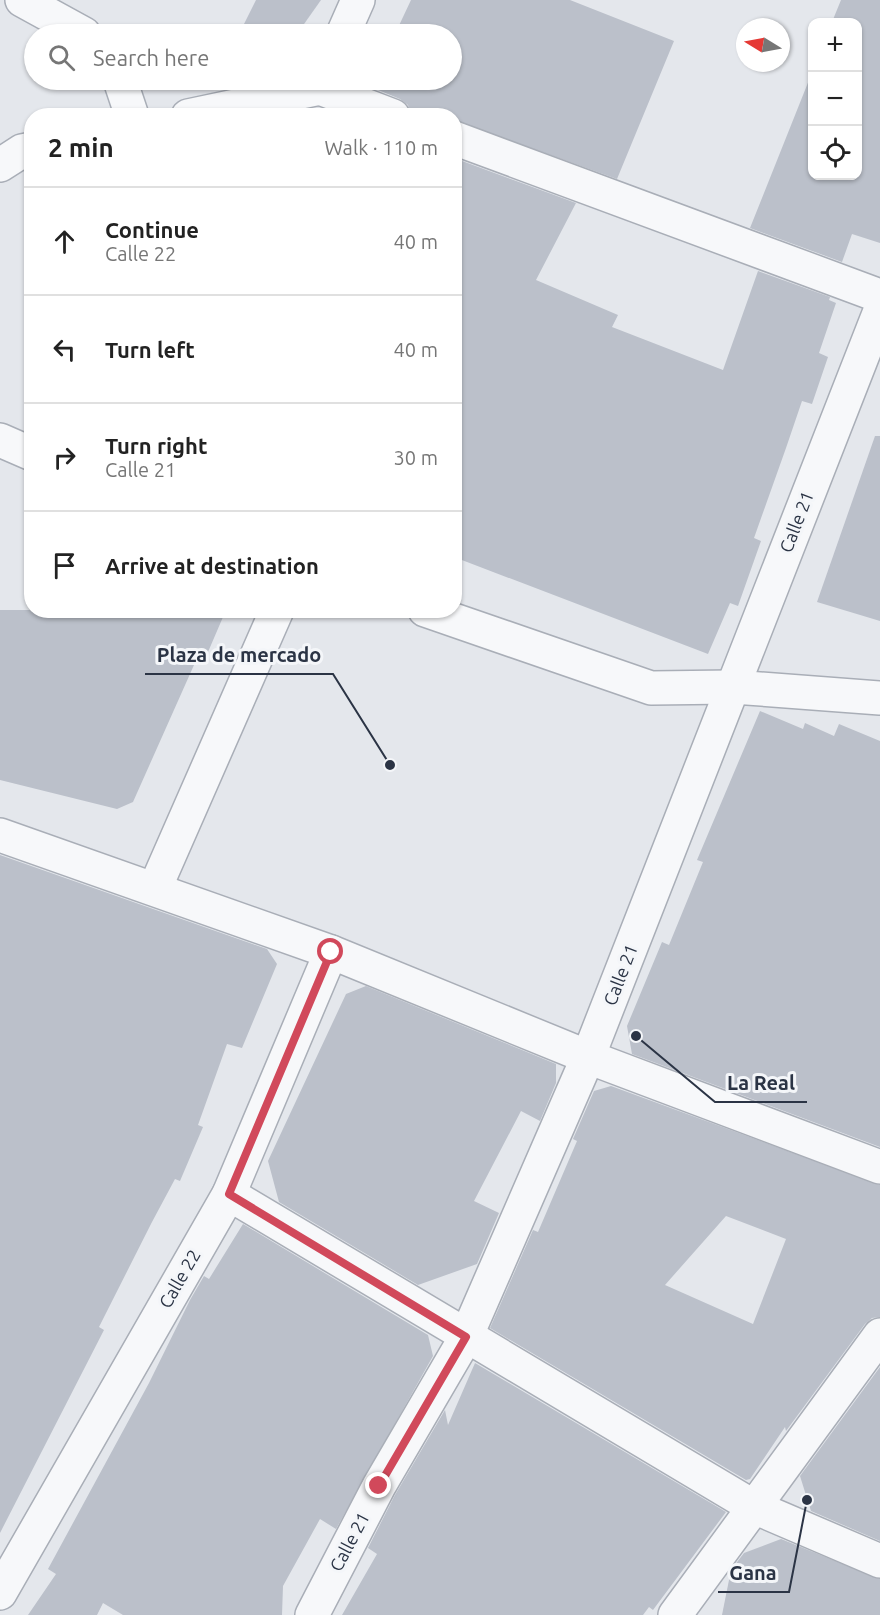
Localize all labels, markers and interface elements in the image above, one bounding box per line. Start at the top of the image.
north arrow [736,18,790,72]
map controls [808,18,862,180]
button: + [808,18,862,72]
search box [24,24,462,90]
icon: search [45,41,78,74]
text: Search here [93,45,209,70]
button: − [808,72,862,126]
button: locate [808,126,862,180]
text: 2 min [48,133,114,162]
text: Walk · 110 m [325,136,438,159]
text: Continue [105,217,199,242]
icon: ahead [48,225,81,258]
text: 40 m [394,230,438,253]
text: Calle 22 [105,242,176,265]
icon: left [48,333,81,366]
text: Turn left [105,337,195,362]
text: 40 m [394,338,438,361]
text: Turn right [105,433,207,458]
icon: right [48,441,81,474]
text: 30 m [394,446,438,469]
text: Calle 21 [105,458,176,481]
street label: Calle 21 [775,488,817,555]
icon: arrive [48,549,81,582]
text: Arrive at destination [105,553,319,578]
callout: Plaza de mercado [145,636,333,674]
text: Plaza de mercado [157,643,321,666]
route start [317,938,343,964]
street label: Calle 21 [599,941,641,1008]
callout: La Real [715,1064,807,1102]
text: La Real [727,1071,795,1094]
street label: Calle 22 [154,1246,204,1311]
route end [365,1472,391,1498]
street label: Calle 21 [325,1509,373,1575]
callout: Gana [718,1554,789,1592]
text: Gana [729,1561,777,1584]

